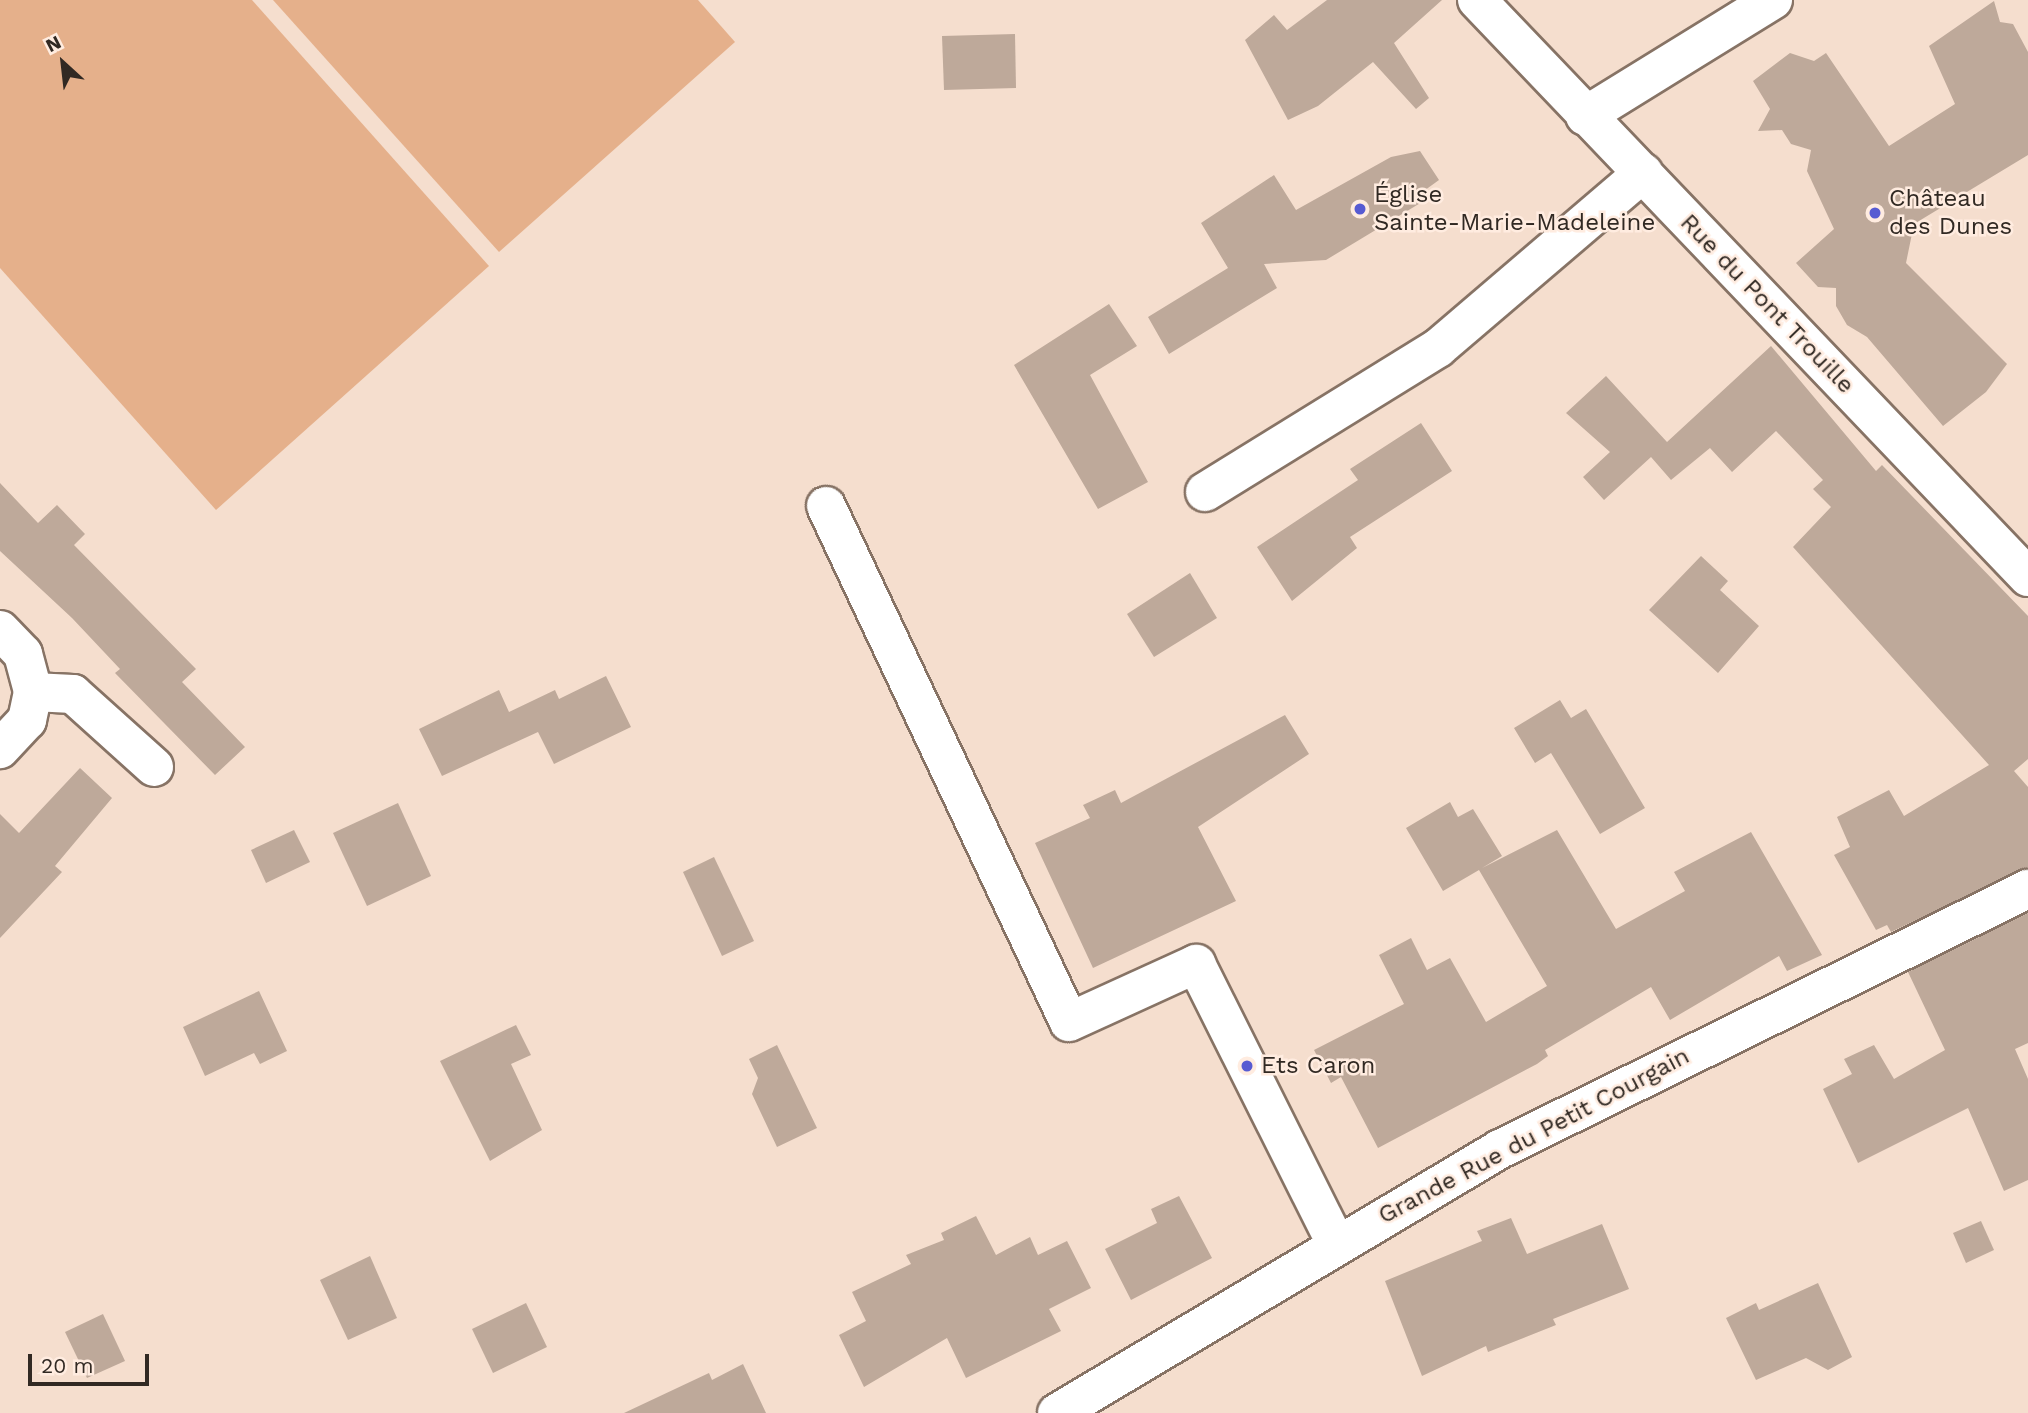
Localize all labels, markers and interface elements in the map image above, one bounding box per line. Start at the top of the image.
north arrow [28,28,98,98]
text: N [42,30,65,57]
place label: Église Sainte-Marie-Madeleine [1374,181,1655,237]
place label: Château des Dunes [1889,185,2012,241]
marker: Église Sainte-Marie-Madeleine [1352,201,1368,217]
marker: Château des Dunes [1867,205,1883,221]
street label: Rue du Pont Trouille [1674,208,1860,400]
street label: Grande Rue du Petit Courgain [1374,1042,1694,1230]
place label: Ets Caron [1261,1052,1375,1080]
marker: Ets Caron [1239,1058,1255,1074]
scale bar [32,1340,152,1384]
text: 20 m [41,1353,93,1378]

